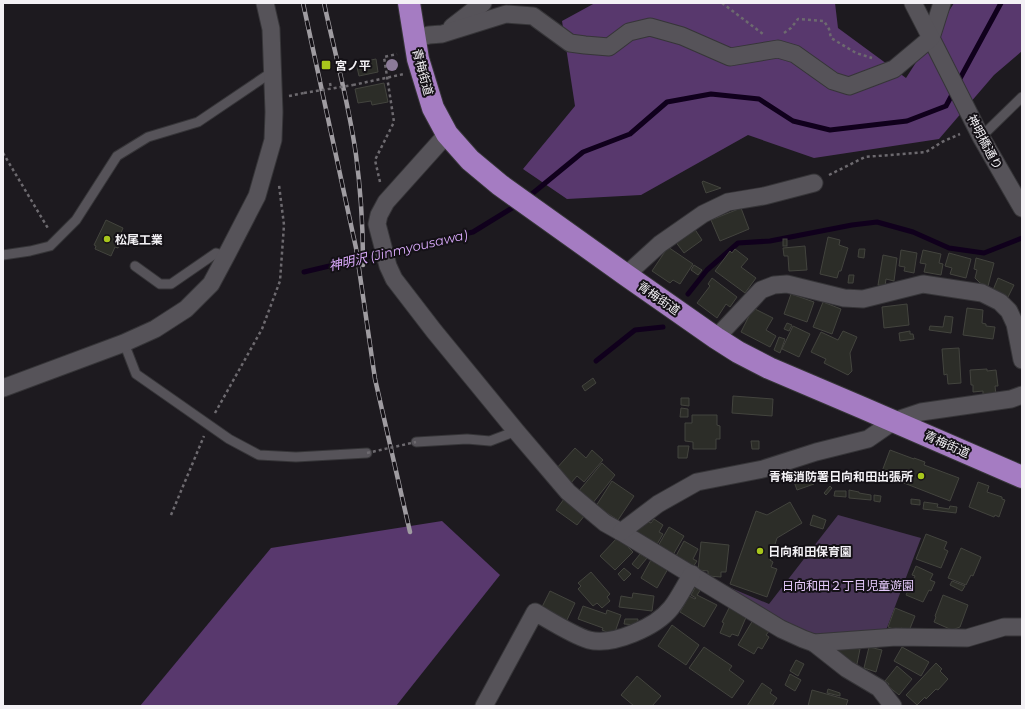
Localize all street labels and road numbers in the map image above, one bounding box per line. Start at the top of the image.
street label: 青梅街道 [410,47,436,97]
street label: 神明橋通り [964,112,1006,172]
street label: 青梅街道 [635,278,683,318]
street label: 青梅街道 [922,427,972,461]

